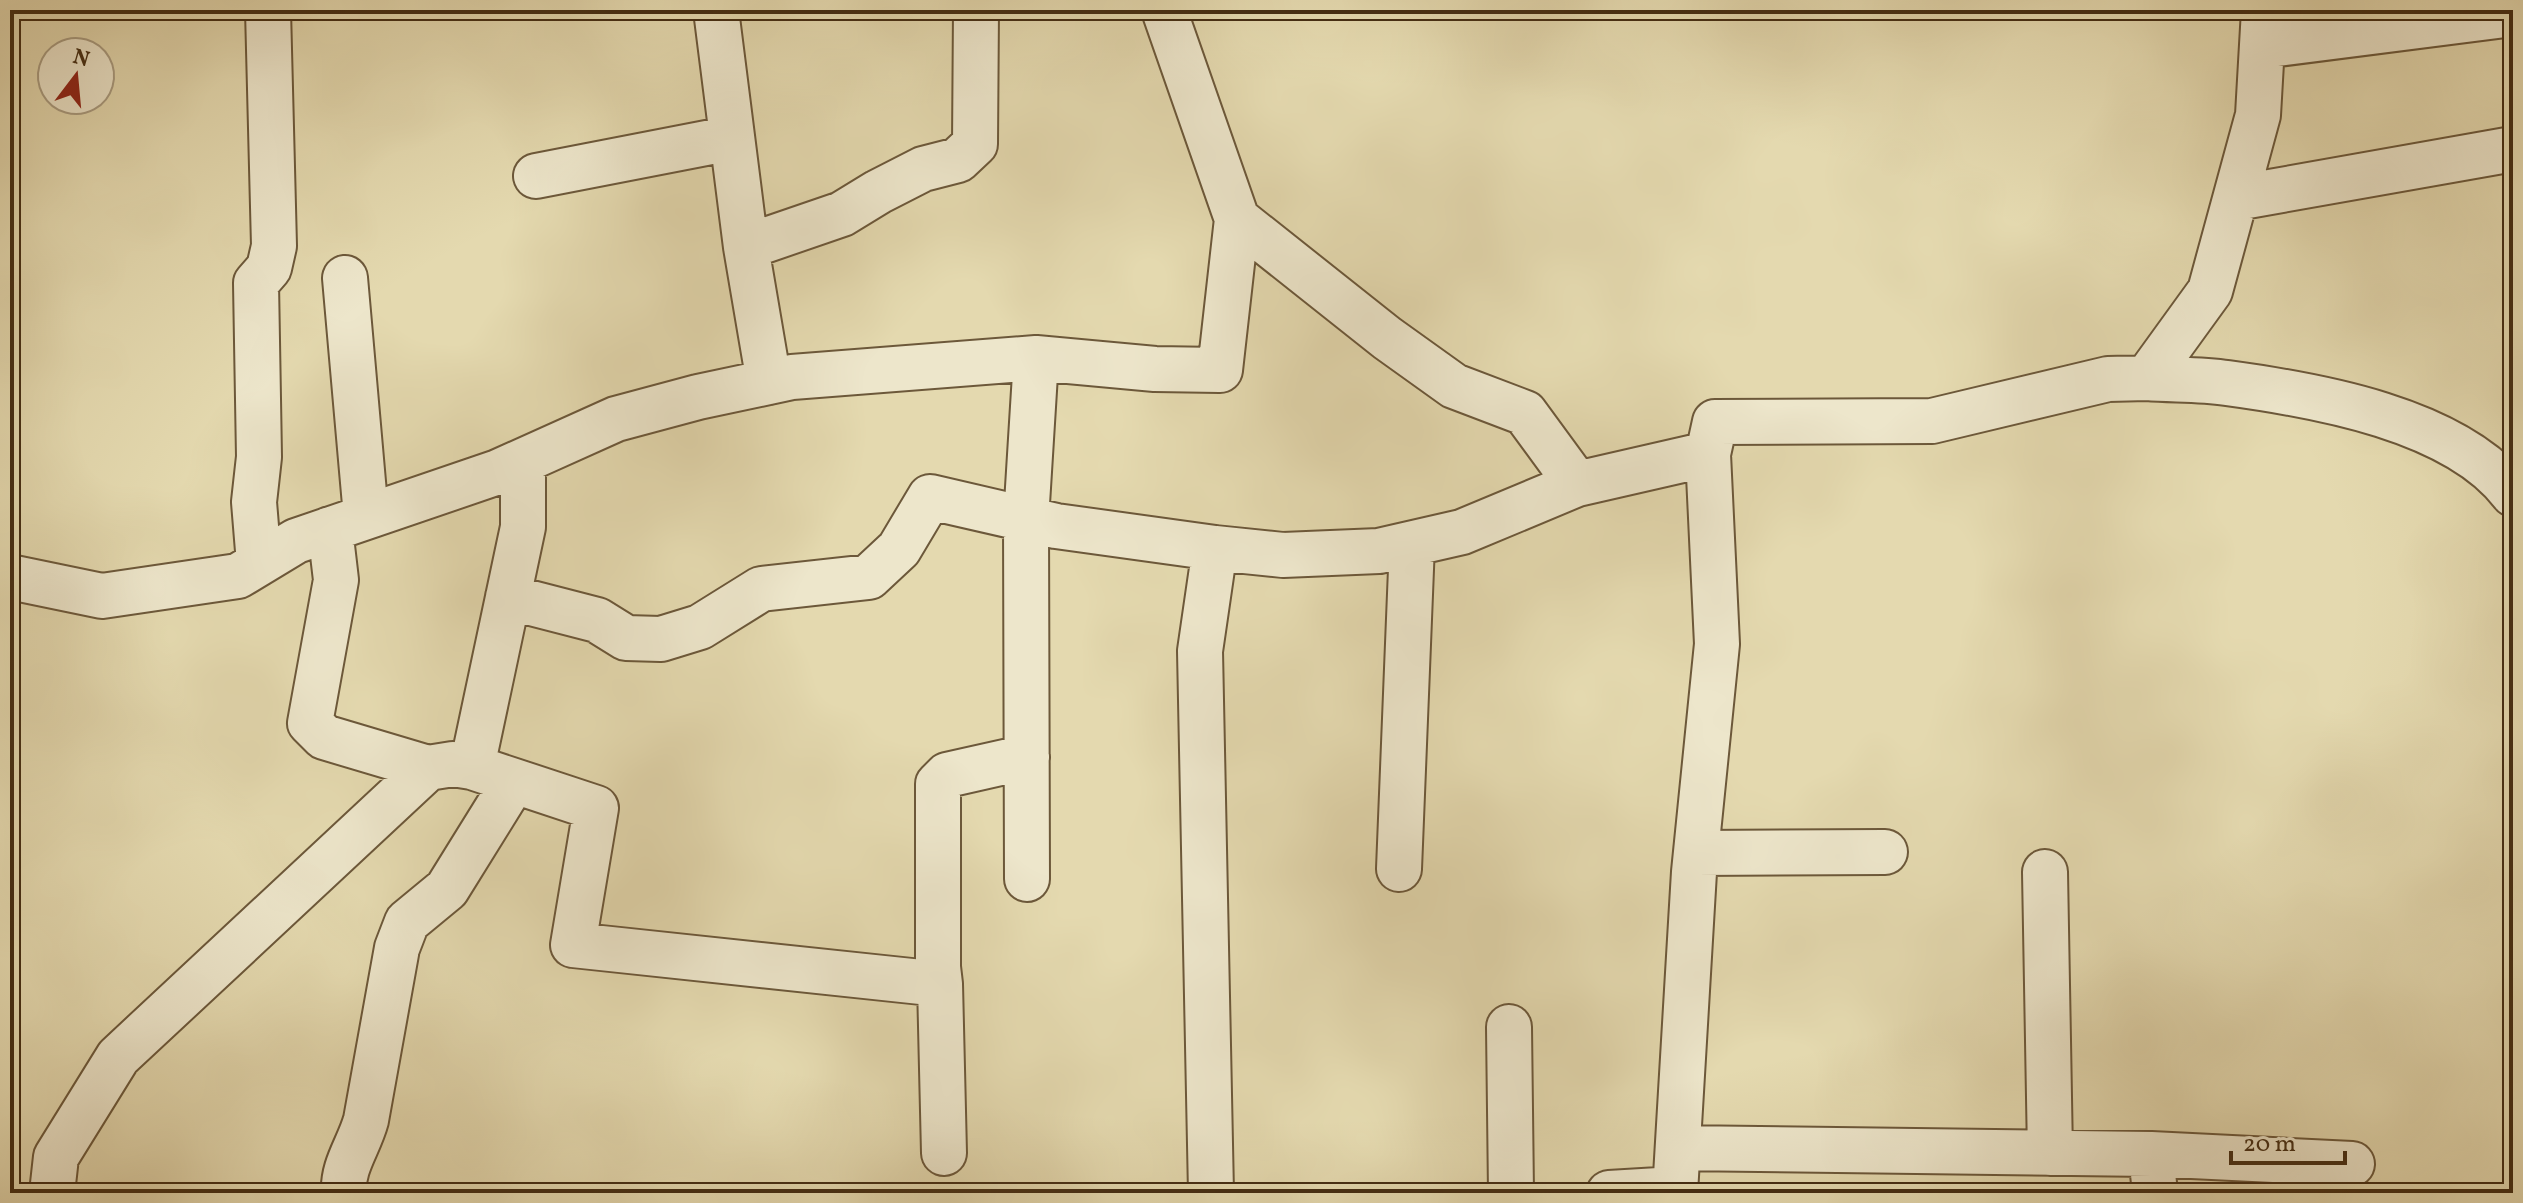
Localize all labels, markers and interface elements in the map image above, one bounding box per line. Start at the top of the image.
north arrow [36,36,116,116]
text: N [69,42,93,76]
scale bar [2231,1115,2345,1165]
text: 20 m [2243,1128,2296,1162]

